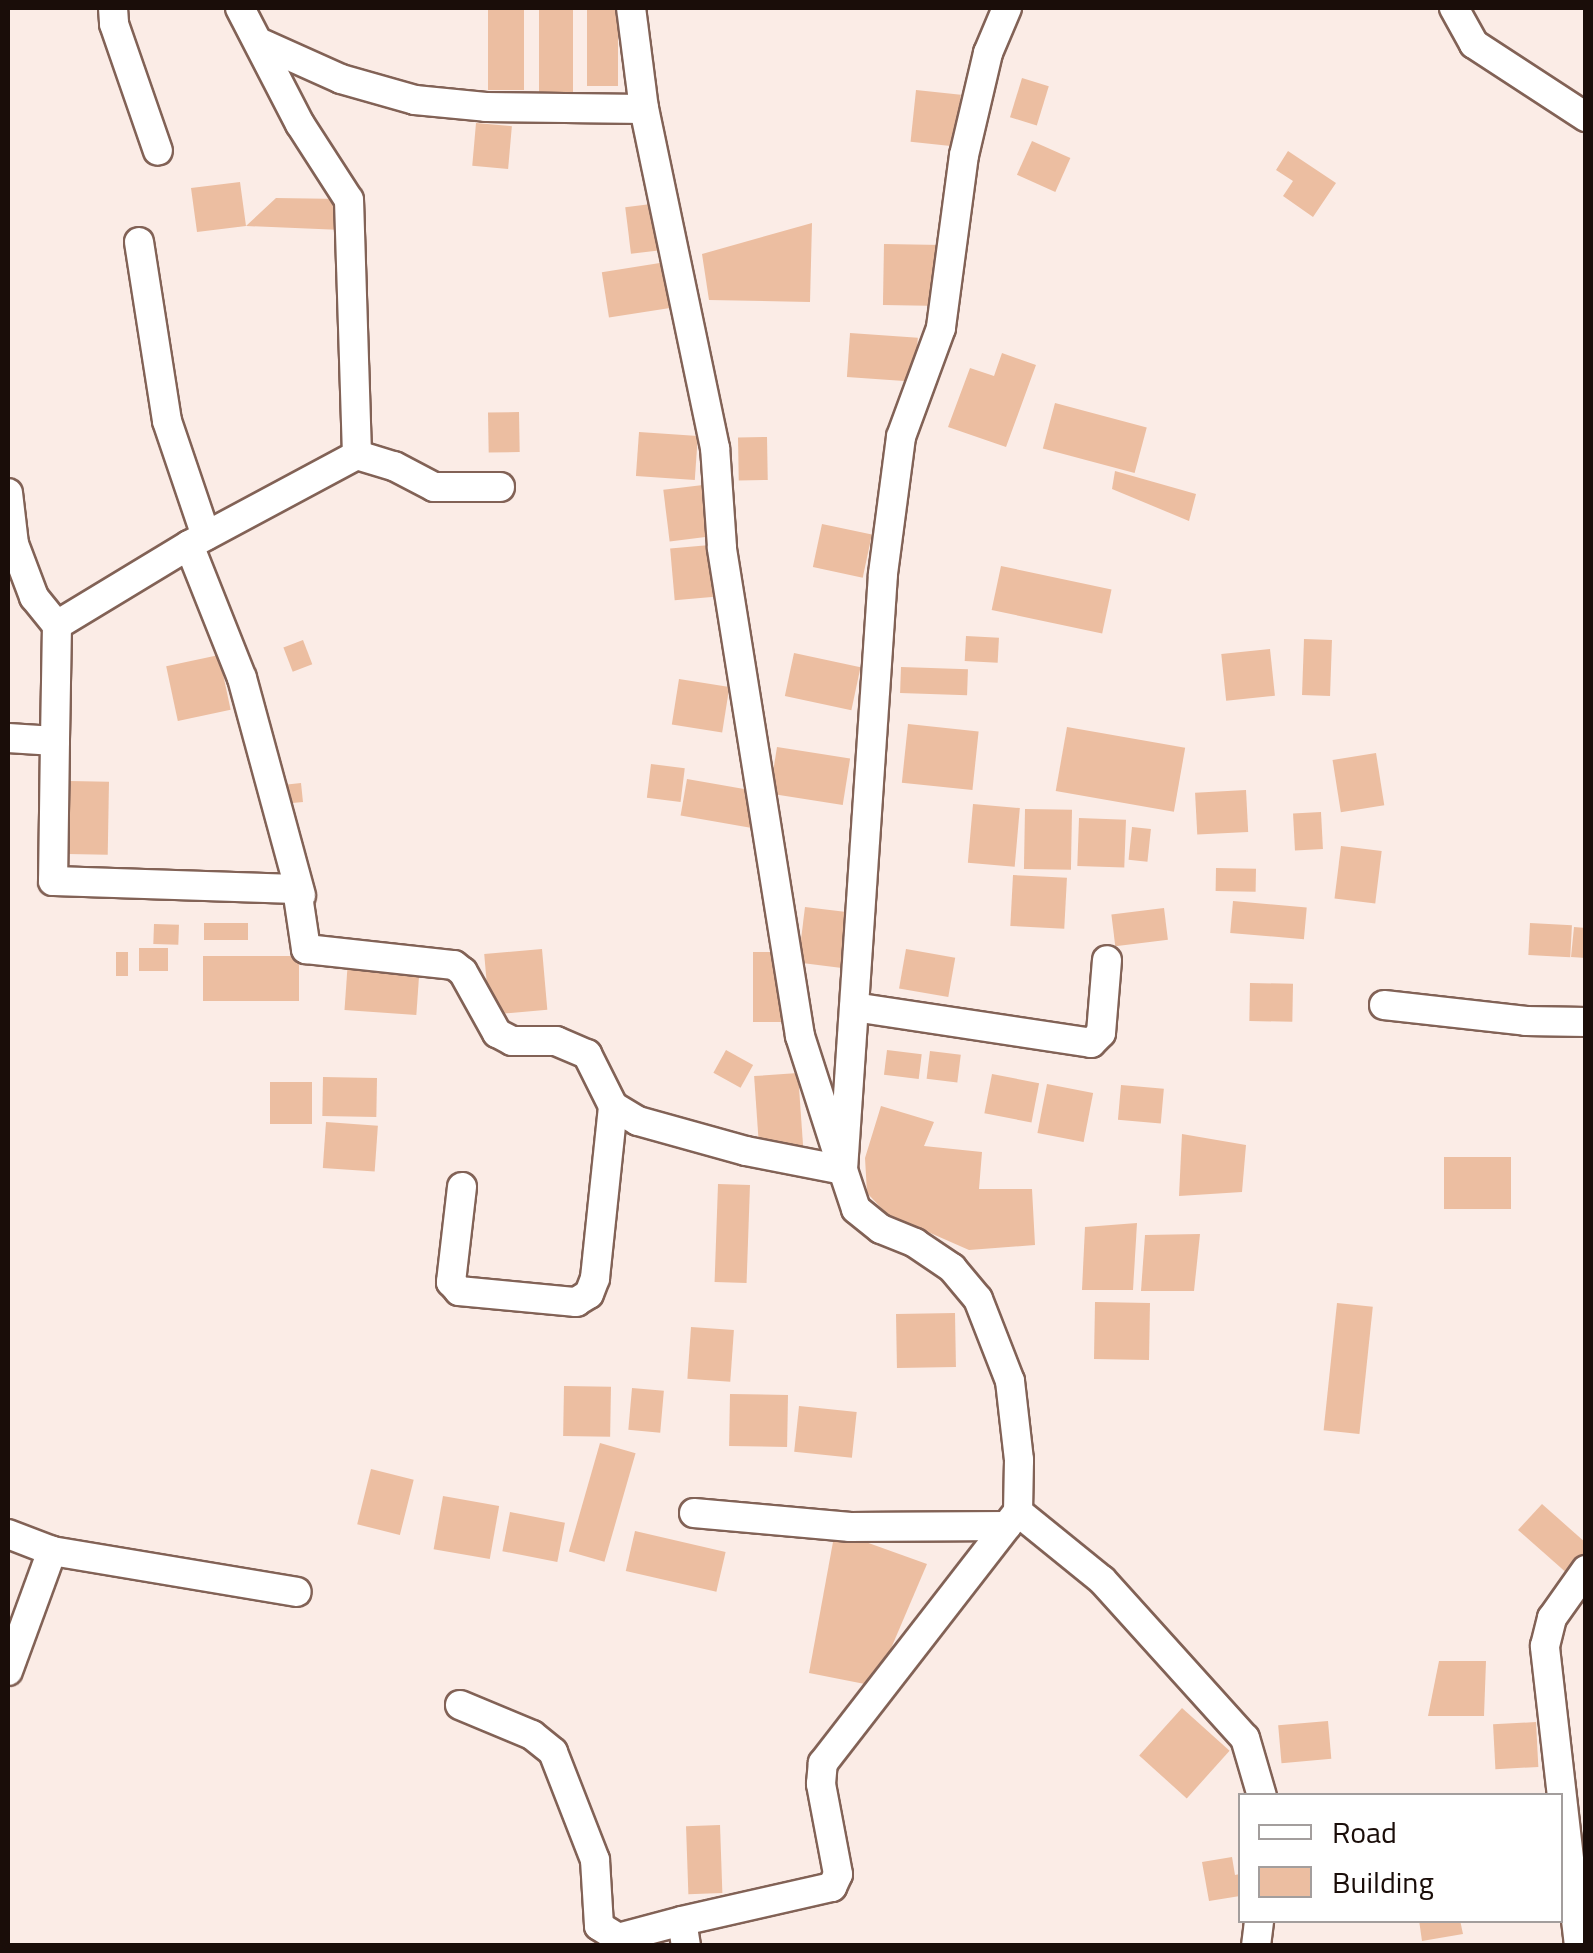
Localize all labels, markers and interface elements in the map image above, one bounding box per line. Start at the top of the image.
legend [1238,1793,1563,1923]
text: Road [1332,1809,1397,1855]
text: Building [1332,1859,1434,1905]

